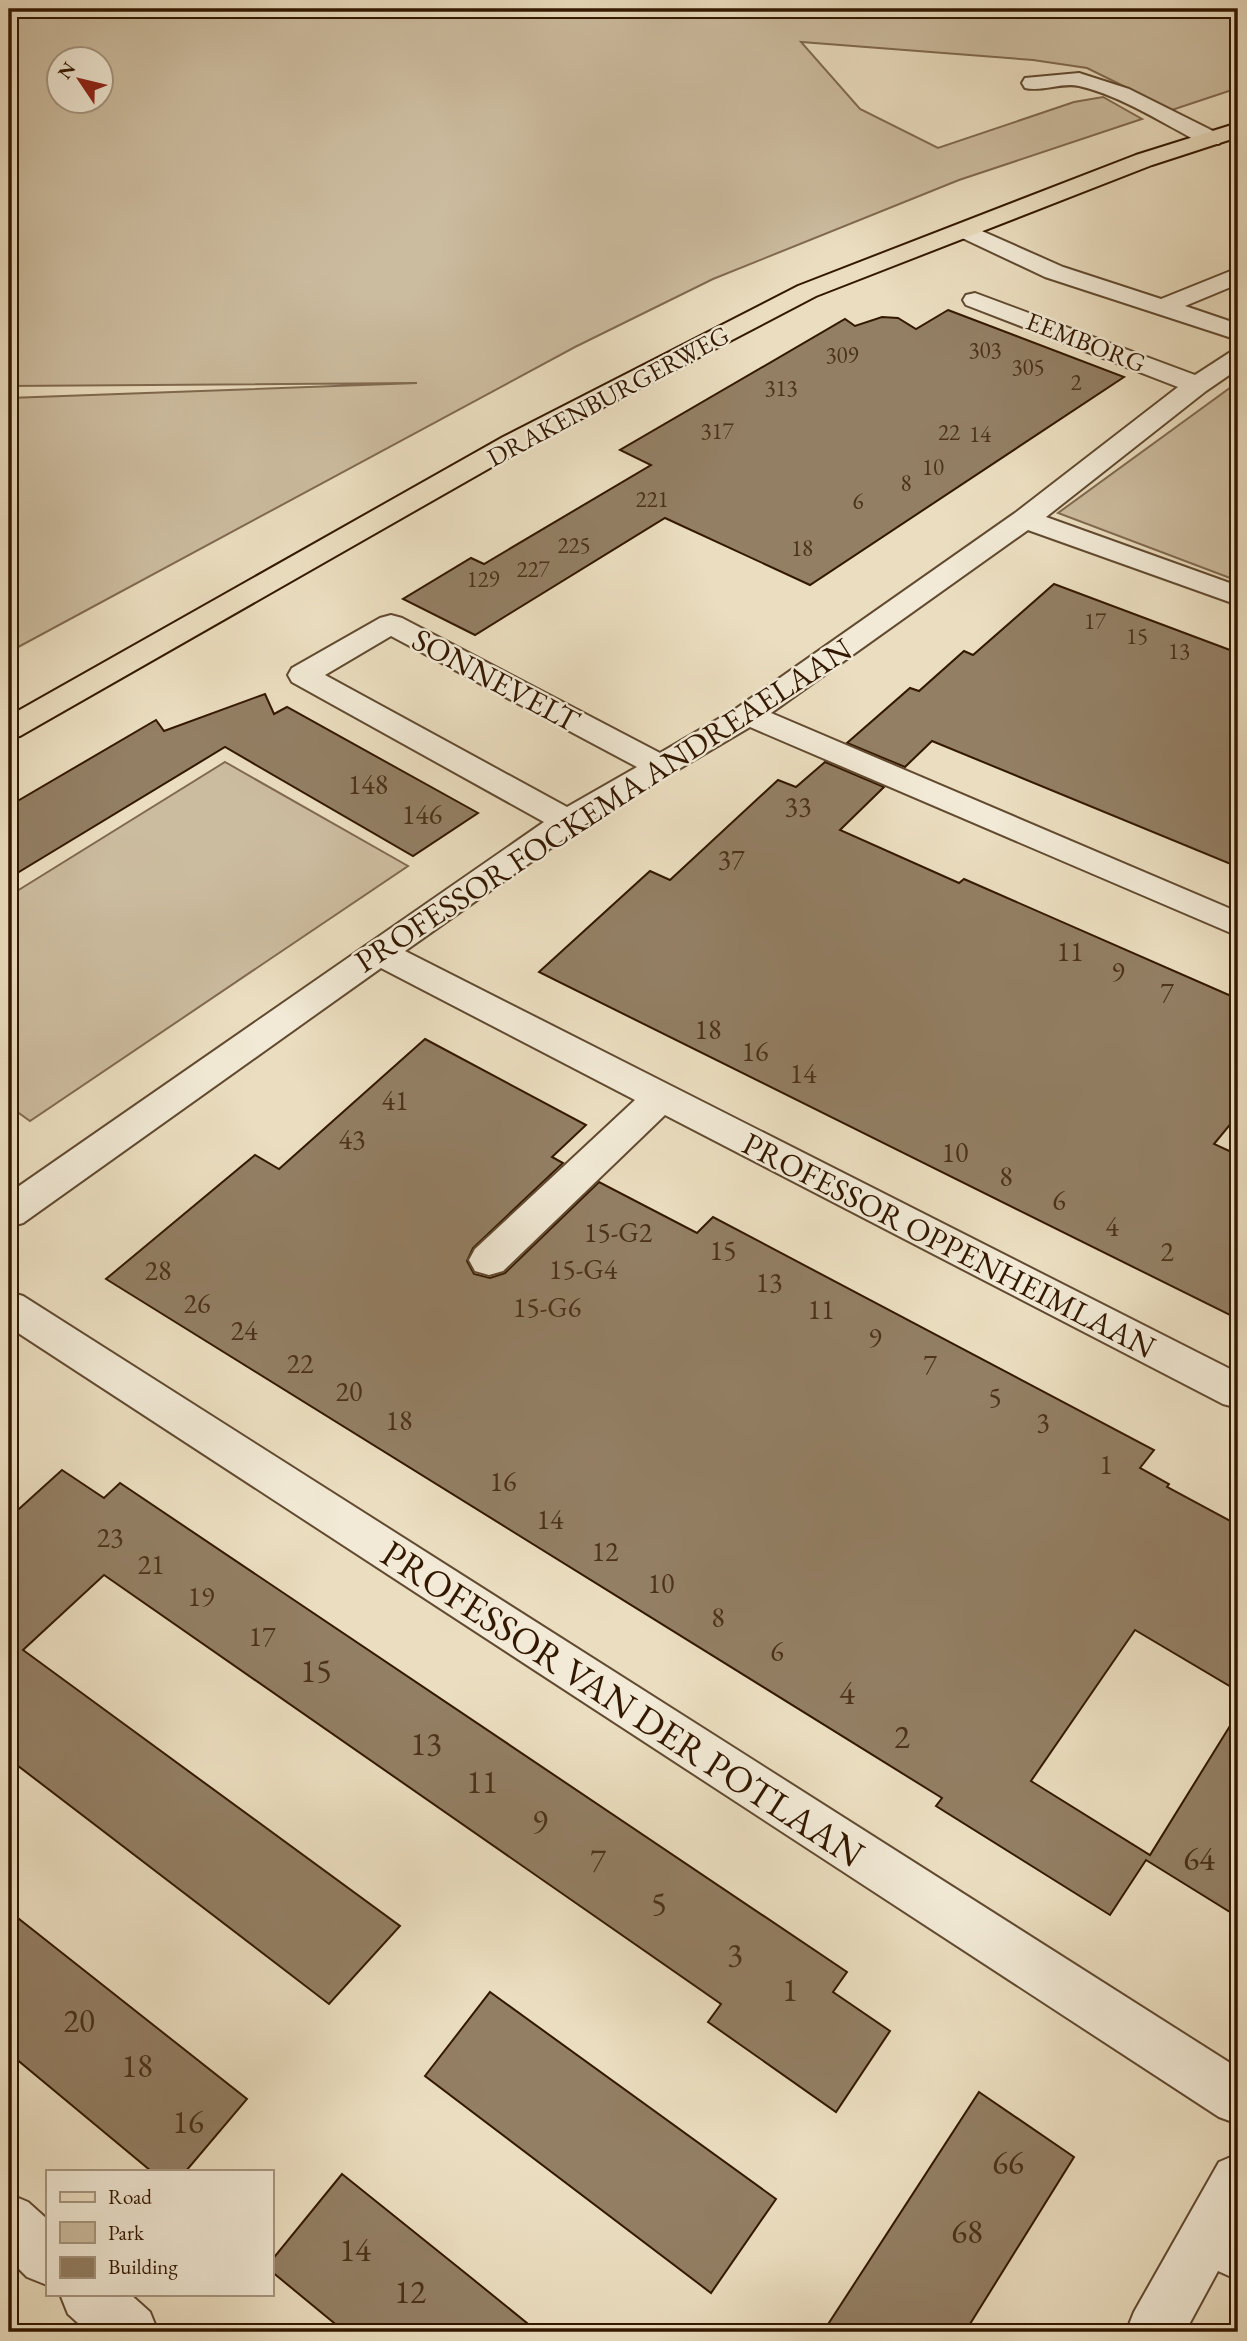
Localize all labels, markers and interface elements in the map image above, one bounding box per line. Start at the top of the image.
north arrow [46,46,116,116]
text: N [52,57,81,84]
street label: EEMBORG [1021,304,1151,380]
street label: DRAKENBURGERWEG [481,318,735,474]
house number: 303 [968,335,1002,365]
house number: 309 [825,340,859,370]
house number: 305 [1011,352,1045,382]
house number: 2 [1070,367,1082,397]
house number: 313 [764,373,798,403]
house number: 317 [700,416,735,446]
house number: 22 [938,417,960,447]
house number: 14 [969,419,992,449]
house number: 10 [922,452,944,482]
house number: 8 [900,468,912,498]
house number: 221 [635,484,669,514]
house number: 6 [852,486,864,516]
house number: 225 [557,530,591,560]
house number: 18 [791,533,813,563]
house number: 227 [516,554,551,584]
house number: 129 [466,564,500,594]
house number: 17 [1084,606,1107,636]
street label: SONNEVELT [405,618,588,742]
house number: 15 [1126,621,1148,651]
street label: PROFESSOR FOCKEMA ANDREAELAAN [346,628,860,982]
house number: 13 [1168,636,1190,666]
house number: 148 [348,766,388,802]
house number: 33 [785,788,811,824]
house number: 146 [402,796,442,832]
house number: 37 [718,841,745,877]
house number: 11 [1057,933,1083,969]
house number: 9 [1111,953,1125,989]
house number: 7 [1160,974,1174,1010]
house number: 18 [695,1011,721,1047]
house number: 16 [742,1033,768,1069]
house number: 14 [790,1055,817,1091]
house number: 41 [382,1082,408,1118]
house number: 43 [339,1121,365,1157]
street label: PROFESSOR OPPENHEIMLAAN [735,1122,1163,1368]
house number: 10 [942,1134,968,1170]
house number: 8 [999,1158,1013,1194]
house number: 6 [1052,1182,1066,1218]
house number: 4 [1105,1208,1119,1244]
house number: 15-G2 [584,1214,653,1250]
house number: 15 [710,1232,736,1268]
house number: 2 [1160,1233,1174,1269]
house number: 15-G4 [549,1251,618,1287]
house number: 28 [145,1252,171,1288]
house number: 13 [756,1264,782,1300]
house number: 26 [184,1285,210,1321]
house number: 15-G6 [513,1289,581,1325]
house number: 11 [808,1291,834,1327]
house number: 24 [231,1312,258,1348]
house number: 9 [868,1319,882,1355]
house number: 22 [287,1345,314,1381]
house number: 7 [923,1346,937,1382]
house number: 20 [336,1373,362,1409]
house number: 5 [988,1379,1002,1415]
house number: 18 [386,1402,412,1438]
house number: 3 [1036,1404,1050,1440]
house number: 1 [1099,1446,1113,1482]
house number: 16 [490,1463,516,1499]
house number: 14 [537,1501,564,1537]
house number: 23 [97,1519,123,1555]
street label: PROFESSOR VAN DER POTLAAN [372,1528,874,1878]
house number: 12 [592,1533,619,1569]
house number: 21 [138,1546,164,1582]
house number: 10 [648,1565,674,1601]
house number: 19 [188,1578,214,1614]
house number: 8 [711,1599,725,1635]
house number: 17 [249,1618,276,1654]
house number: 6 [770,1633,784,1669]
house number: 15 [300,1649,332,1692]
house number: 4 [839,1671,855,1714]
house number: 2 [894,1715,910,1758]
house number: 13 [410,1722,442,1765]
house number: 11 [466,1760,498,1803]
house number: 9 [532,1800,548,1843]
house number: 64 [1183,1837,1215,1880]
house number: 7 [590,1839,606,1882]
house number: 5 [651,1882,667,1925]
house number: 3 [727,1933,743,1976]
house number: 1 [782,1968,798,2011]
house number: 20 [63,1999,95,2042]
house number: 18 [121,2044,153,2087]
house number: 16 [172,2100,204,2143]
house number: 66 [992,2141,1024,2184]
legend [46,2170,273,2296]
text: Road [108,2183,152,2210]
house number: 68 [951,2210,983,2253]
text: Park [108,2219,145,2246]
house number: 14 [339,2228,371,2271]
text: Building [108,2253,178,2280]
house number: 12 [394,2270,426,2313]

